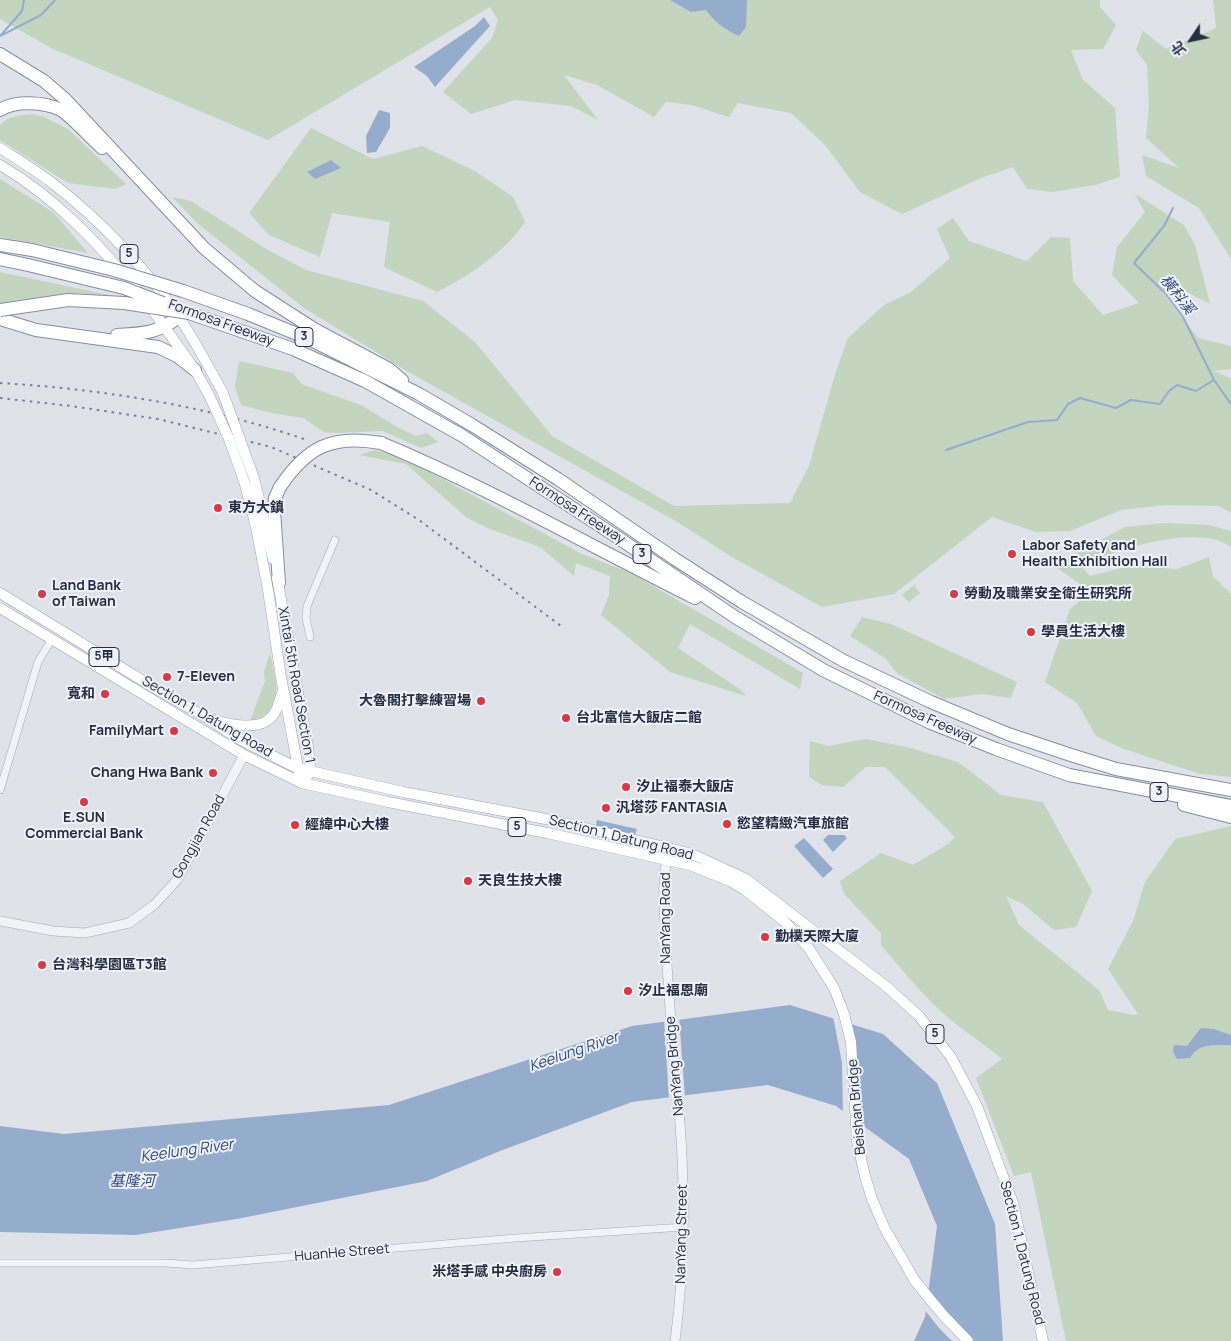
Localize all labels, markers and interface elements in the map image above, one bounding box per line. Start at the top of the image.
north arrow [1166,15,1216,65]
text: 北 [1166,38,1190,60]
road number: 5 [120,244,138,264]
water label: 橫科溪 [1156,272,1198,318]
street label: Formosa Freeway [166,296,276,350]
road number: 3 [295,328,313,347]
street label: Formosa Freeway [526,474,628,548]
place label: 東方大鎮 [228,500,284,516]
marker: 東方大鎮 [212,502,224,514]
place label: Labor Safety and Health Exhibition Hall [1022,538,1167,570]
road number: 3 [633,544,651,564]
marker: Labor Safety and Health Exhibition Hall [1006,548,1018,560]
place label: Land Bank of Taiwan [52,578,121,610]
place label: 勞動及職業安全衛生研究所 [964,586,1132,602]
marker: Land Bank of Taiwan [36,588,48,600]
marker: 勞動及職業安全衛生研究所 [948,588,960,600]
street label: Xintai 5th Road Section 1 [274,605,318,765]
place label: 學員生活大樓 [1041,624,1125,640]
marker: 學員生活大樓 [1025,626,1037,638]
road number: 5甲 [89,648,119,666]
place label: 7-Eleven [177,669,235,685]
marker: 7-Eleven [161,671,173,683]
street label: Section 1, Datung Road [139,673,275,761]
place label: 寬和 [67,686,95,702]
marker: 寬和 [99,688,111,700]
street label: Formosa Freeway [871,688,979,748]
place label: 大魯閣打擊練習場 [359,693,471,709]
marker: 大魯閣打擊練習場 [475,695,487,707]
place label: 台北富信大飯店二館 [576,710,702,726]
marker: 台北富信大飯店二館 [560,712,572,724]
place label: FamilyMart [89,723,164,739]
marker: FamilyMart [168,725,180,737]
place label: Chang Hwa Bank [91,765,203,781]
marker: Chang Hwa Bank [207,767,219,779]
place label: 汐止福泰大飯店 [636,779,734,795]
marker: 汐止福泰大飯店 [620,781,632,793]
road number: 3 [1150,782,1168,802]
street label: Gongjian Road [169,792,229,882]
marker: E.SUN Commercial Bank [78,796,90,808]
place label: 汎塔莎 FANTASIA [616,800,727,816]
marker: 汎塔莎 FANTASIA [600,802,612,814]
place label: E.SUN Commercial Bank [25,810,143,842]
street label: Section 1, Datung Road [547,812,695,864]
place label: 慾望精緻汽車旅館 [737,816,849,832]
place label: 經緯中心大樓 [305,817,389,833]
road number: 5 [508,818,526,836]
marker: 慾望精緻汽車旅館 [721,818,733,830]
marker: 經緯中心大樓 [289,819,301,831]
street label: NanYang Road [658,872,674,964]
place label: 天良生技大樓 [478,873,562,889]
marker: 天良生技大樓 [462,875,474,887]
place label: 勤樸天際大廈 [775,929,859,945]
marker: 勤樸天際大廈 [759,931,771,943]
place label: 台灣科學園區T3館 [52,957,167,973]
marker: 台灣科學園區T3館 [36,959,48,971]
place label: 汐止福恩廟 [638,983,708,999]
marker: 汐止福恩廟 [622,985,634,997]
street label: NanYang Bridge [662,1015,688,1117]
road number: 5 [926,1024,944,1044]
water label: Keelung River [527,1028,621,1076]
street label: Beishan Bridge [844,1058,870,1156]
water label: Keelung River [139,1136,235,1166]
water label: 基隆河 [110,1173,154,1191]
street label: Section 1, Datung Road [996,1179,1048,1327]
street label: NanYang Street [673,1184,691,1284]
street label: HuanHe Street [294,1240,390,1266]
place label: 米塔手感 中央廚房 [432,1264,547,1280]
marker: 米塔手感 中央廚房 [551,1266,563,1278]

